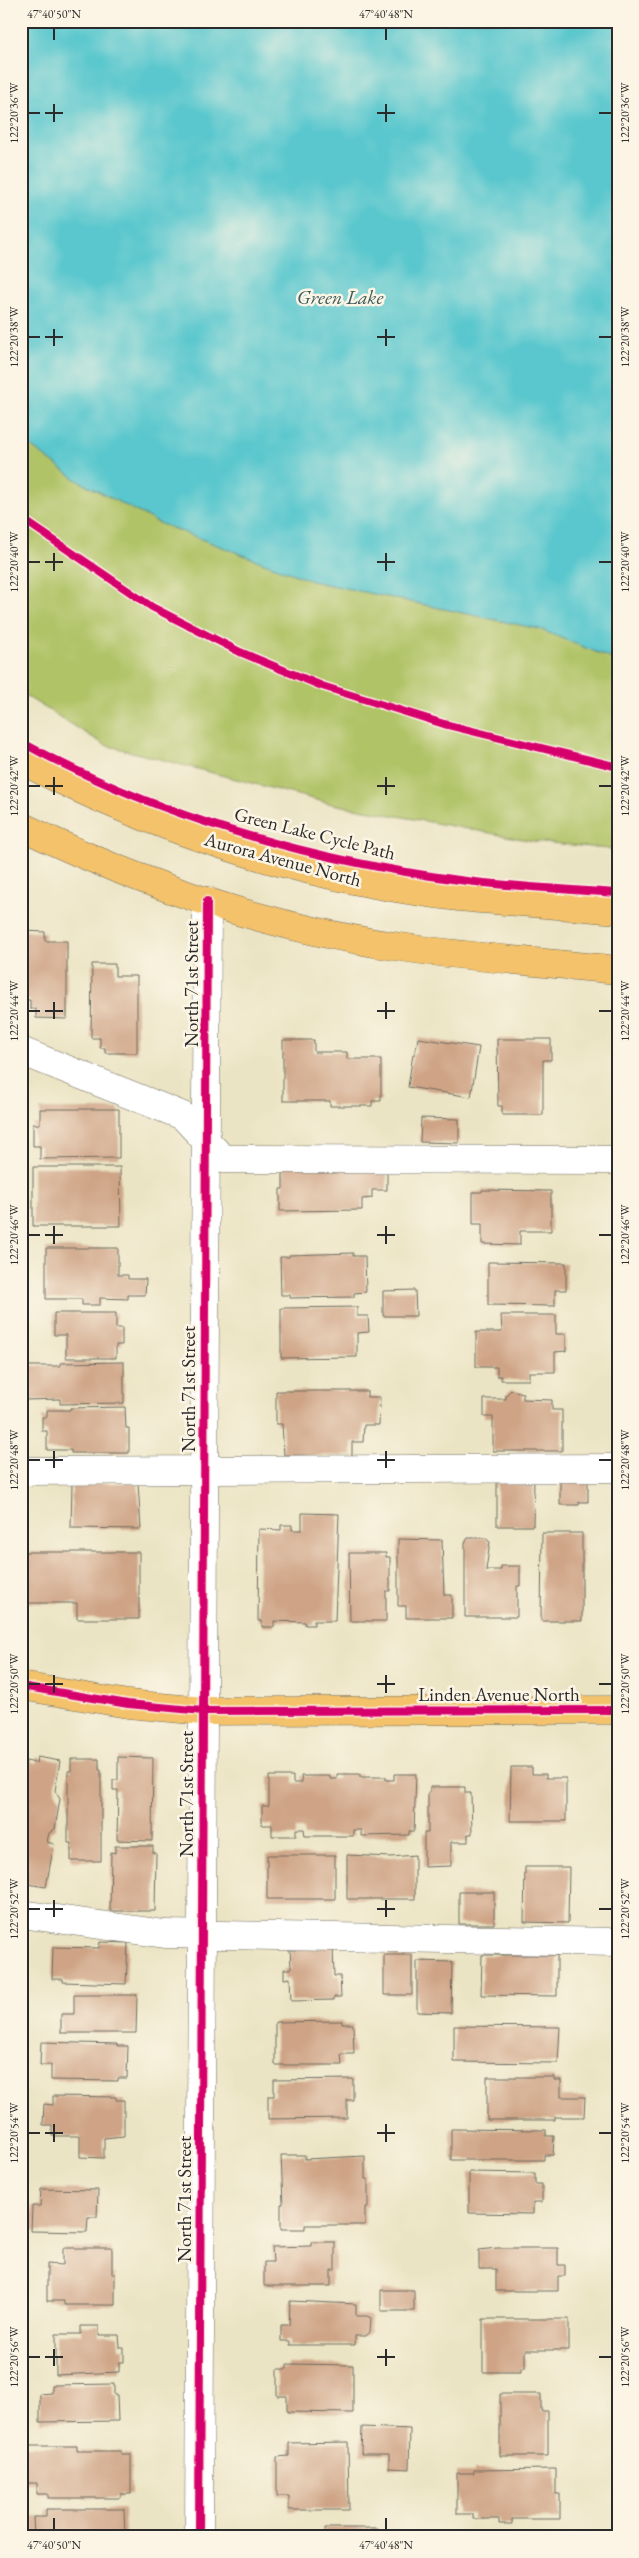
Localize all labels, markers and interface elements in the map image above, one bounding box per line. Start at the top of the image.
text: 47°40'50"N [27,6,81,22]
text: 47°40'48"N [359,6,413,22]
text: 122°20'36"W [6,81,22,144]
text: 122°20'36"W [617,81,633,144]
water label: Green Lake [297,284,383,310]
text: 122°20'38"W [6,305,22,368]
text: 122°20'38"W [617,305,633,368]
text: 122°20'40"W [6,530,22,593]
text: 122°20'40"W [617,530,633,593]
text: 122°20'42"W [6,754,22,817]
text: 122°20'42"W [617,754,633,817]
street label: Green Lake Cycle Path [232,801,398,866]
street label: Aurora Avenue North [201,826,364,893]
street label: North 71st Street [179,921,204,1047]
text: 122°20'44"W [6,979,22,1042]
text: 122°20'44"W [617,979,633,1042]
text: 122°20'46"W [6,1203,22,1266]
text: 122°20'46"W [617,1203,633,1266]
street label: North 71st Street [176,1326,201,1452]
text: 122°20'48"W [6,1428,22,1491]
text: 122°20'48"W [617,1428,633,1491]
text: 122°20'50"W [6,1652,22,1715]
text: 122°20'50"W [617,1652,633,1715]
street label: Linden Avenue North [418,1682,580,1707]
street label: North 71st Street [174,1731,199,1857]
text: 122°20'52"W [6,1877,22,1940]
text: 122°20'52"W [617,1877,633,1940]
text: 122°20'54"W [6,2101,22,2164]
text: 122°20'54"W [617,2101,633,2164]
street label: North 71st Street [172,2136,197,2262]
text: 122°20'56"W [6,2325,22,2388]
text: 122°20'56"W [617,2325,633,2388]
text: 47°40'50"N [27,2537,81,2553]
text: 47°40'48"N [359,2537,413,2553]

